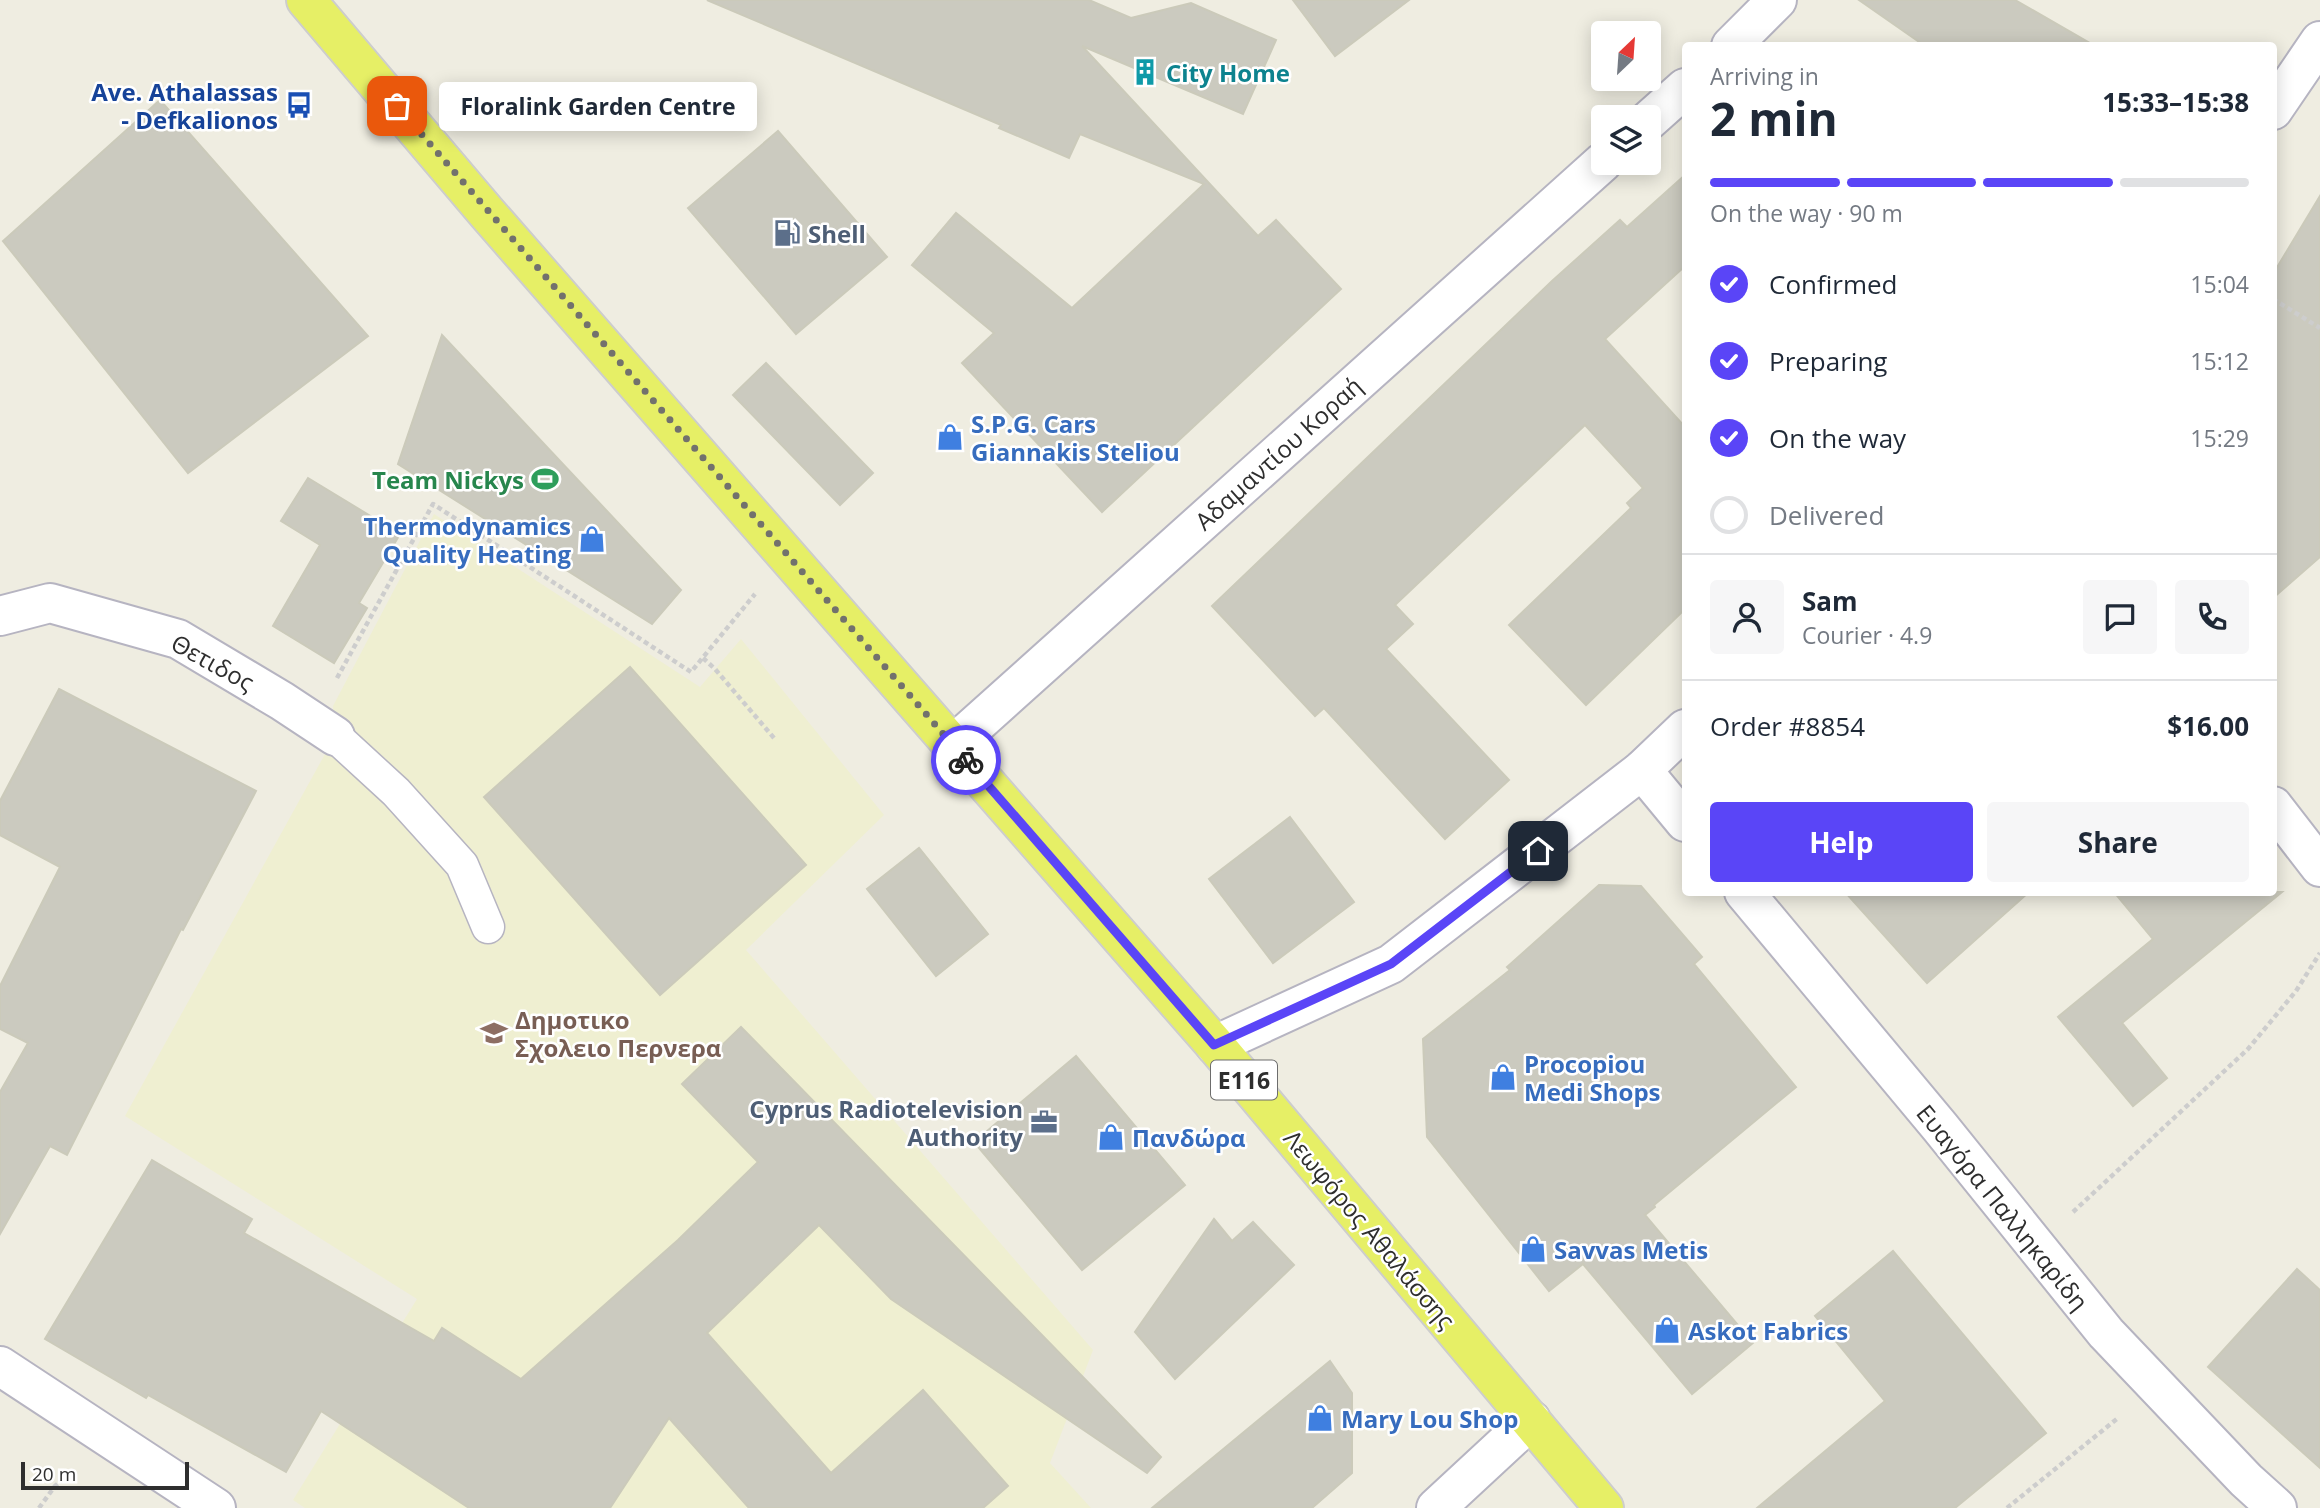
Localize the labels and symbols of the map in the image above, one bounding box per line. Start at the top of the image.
north arrow [1591,21,1661,91]
place label: City Home [1166,56,1290,89]
building icon: City Home [1130,57,1160,87]
place label: Ave. Athalassas - Defkalionos [91,75,278,136]
pin [367,76,427,136]
callout: Floralink Garden Centre [439,82,758,130]
bus stop icon: Ave. Athalassas - Defkalionos [284,90,314,120]
place label: Shell [808,217,866,250]
fuel station icon: Shell [772,218,802,248]
street label: Αδαμαντίου Κοραή [1187,369,1369,537]
place label: S.P.G. Cars Giannakis Steliou [971,407,1180,468]
shop icon: S.P.G. Cars Giannakis Steliou [935,422,965,452]
place label: Team Nickys [372,463,524,496]
sports icon: Team Nickys [530,464,560,494]
place label: Thermodynamics Quality Heating [364,509,571,570]
shop icon: Thermodynamics Quality Heating [577,524,607,554]
street label: Θετιδος [166,626,260,698]
courier [931,725,1001,795]
pin [1508,821,1568,881]
place label: Δημοτικο Σχολειο Περνερα [515,1003,721,1064]
school or university icon: Δημοτικο Σχολειο Περνερα [479,1018,509,1048]
place label: Procopiou Medi Shops [1524,1047,1661,1108]
road number: E116 [1211,1060,1277,1100]
shop icon: Procopiou Medi Shops [1488,1062,1518,1092]
place label: Cyprus Radiotelevision Authority [749,1092,1023,1153]
street label: Ευαγόρα Παλληκαρίδη [1910,1097,2096,1317]
office icon: Cyprus Radiotelevision Authority [1029,1107,1059,1137]
place label: Πανδώρα [1132,1121,1246,1154]
shop icon: Πανδώρα [1096,1122,1126,1152]
street label: Λεωφόρος Αθαλάσσης [1277,1123,1463,1335]
place label: Savvas Metis [1554,1233,1708,1266]
shop icon: Savvas Metis [1518,1234,1548,1264]
place label: Askot Fabrics [1688,1314,1848,1347]
shop icon: Askot Fabrics [1652,1315,1682,1345]
place label: Mary Lou Shop [1341,1402,1518,1435]
shop icon: Mary Lou Shop [1305,1403,1335,1433]
scale bar [21,1459,189,1491]

